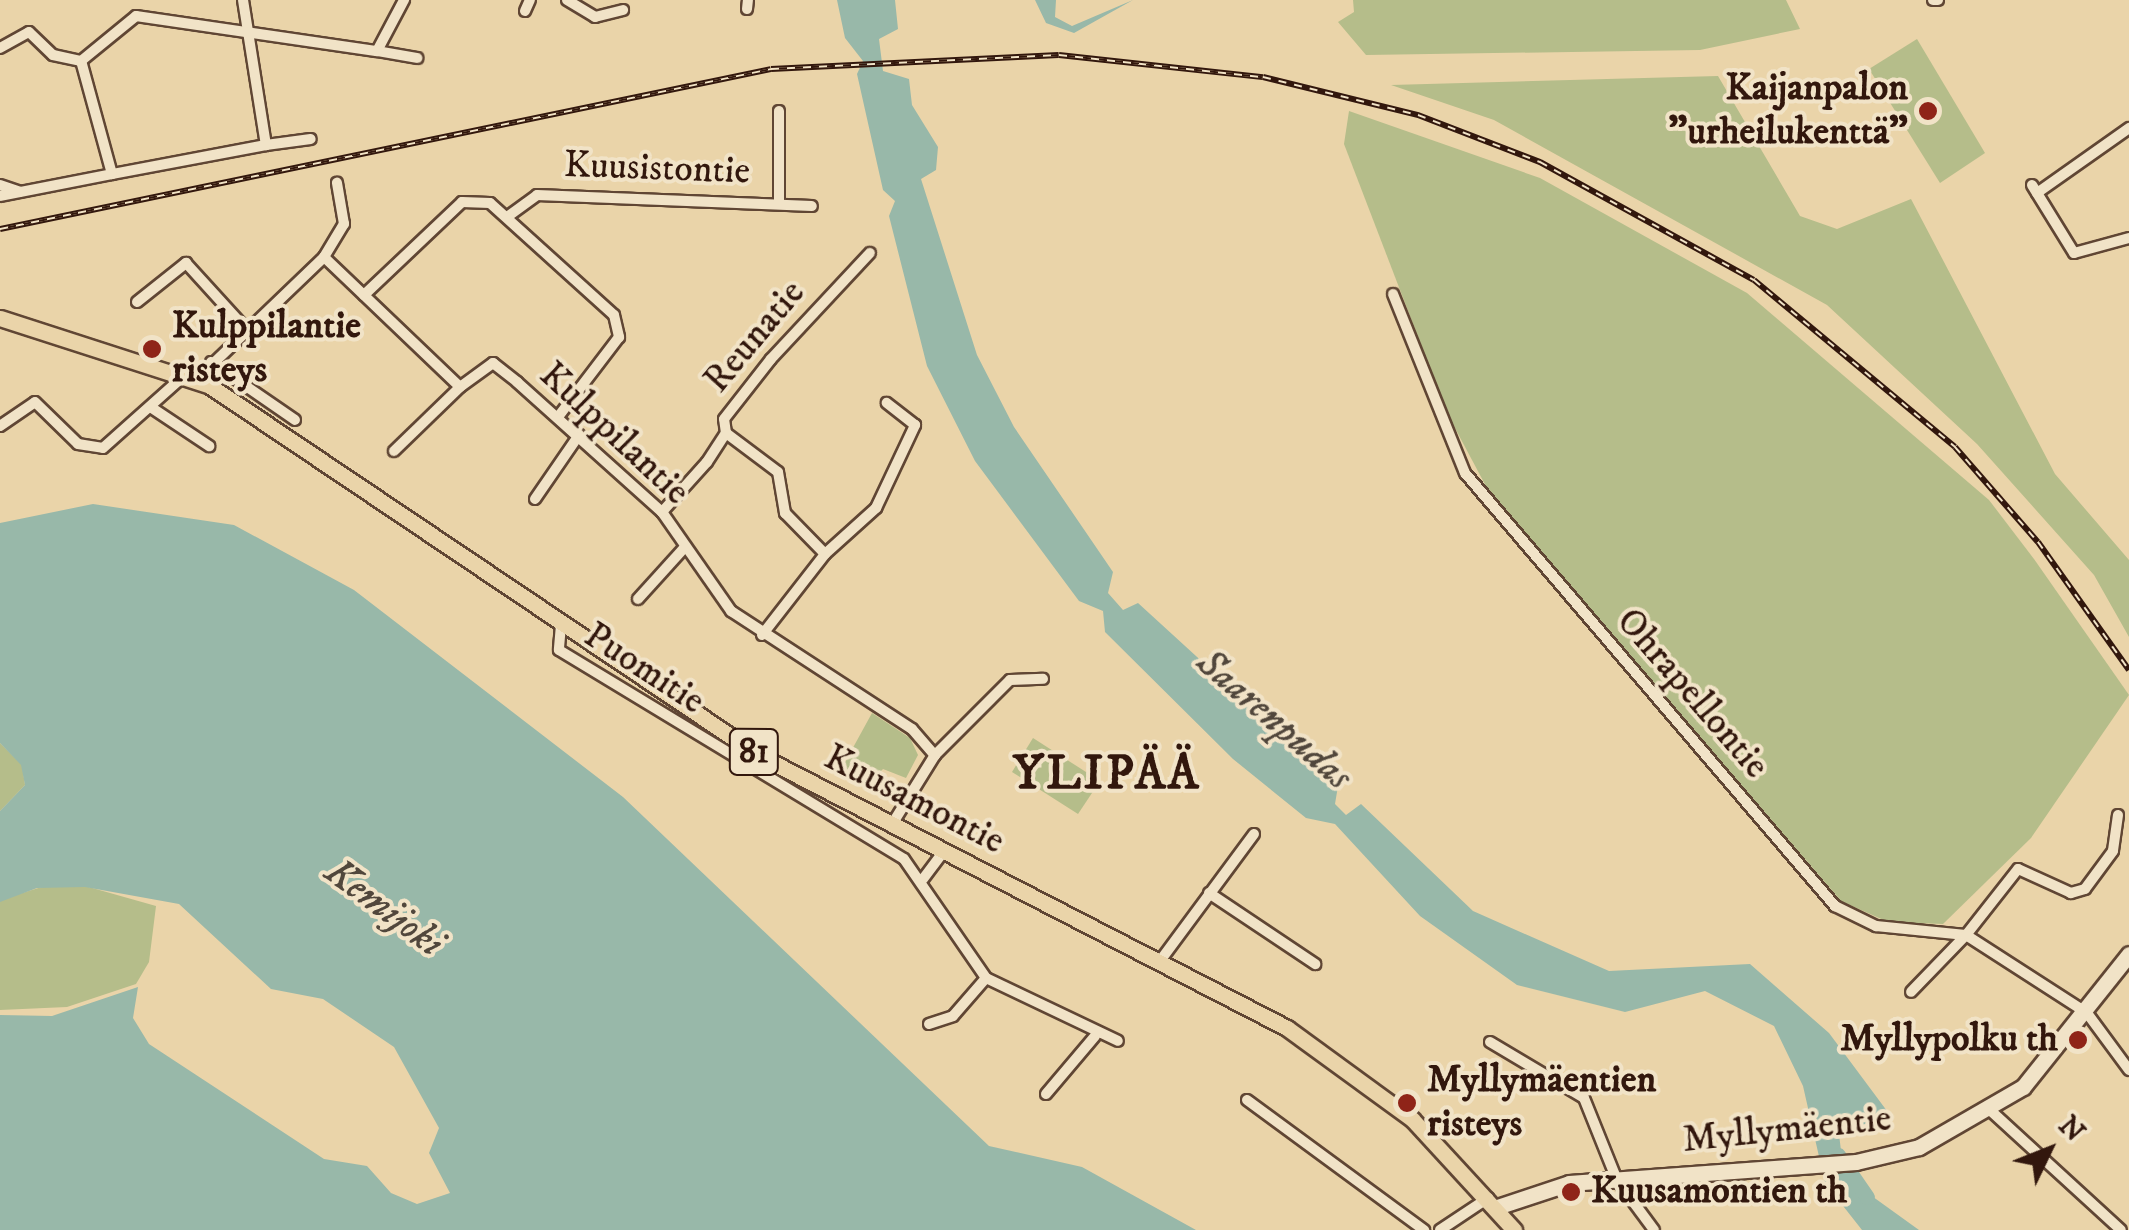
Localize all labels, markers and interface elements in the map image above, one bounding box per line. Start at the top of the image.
place label: Kaijanpalon "urheilukenttä" [1669,66,1908,156]
marker: Kaijanpalon "urheilukenttä" [1917,100,1939,122]
street label: Kuusistontie [563,143,751,195]
street label: Reunatie [695,271,815,403]
place label: Kulppilantie risteys [172,304,361,394]
marker: Kulppilantie risteys [141,338,163,360]
street label: Kulppilantie [529,353,699,515]
street label: Ohrapellontie [1606,600,1778,788]
street label: Puomitie [575,613,713,725]
water label: Saarenpudas [1186,639,1362,801]
road number: 81 [726,722,782,782]
street label: Kuusamontie [816,735,1012,865]
district label: YLIPÄÄ [1013,746,1201,804]
water label: Kemijoki [315,848,453,968]
place label: Myllypolku th [1840,1017,2058,1063]
marker: Myllypolku th [2067,1029,2089,1051]
place label: Myllymäentien risteys [1427,1058,1656,1148]
marker: Myllymäentien risteys [1396,1092,1418,1114]
street label: Myllymäentie [1680,1096,1894,1164]
north arrow [1999,1100,2099,1200]
text: N [2051,1109,2092,1150]
place label: Kuusamontien th [1591,1169,1847,1215]
marker: Kuusamontien th [1560,1181,1582,1203]

